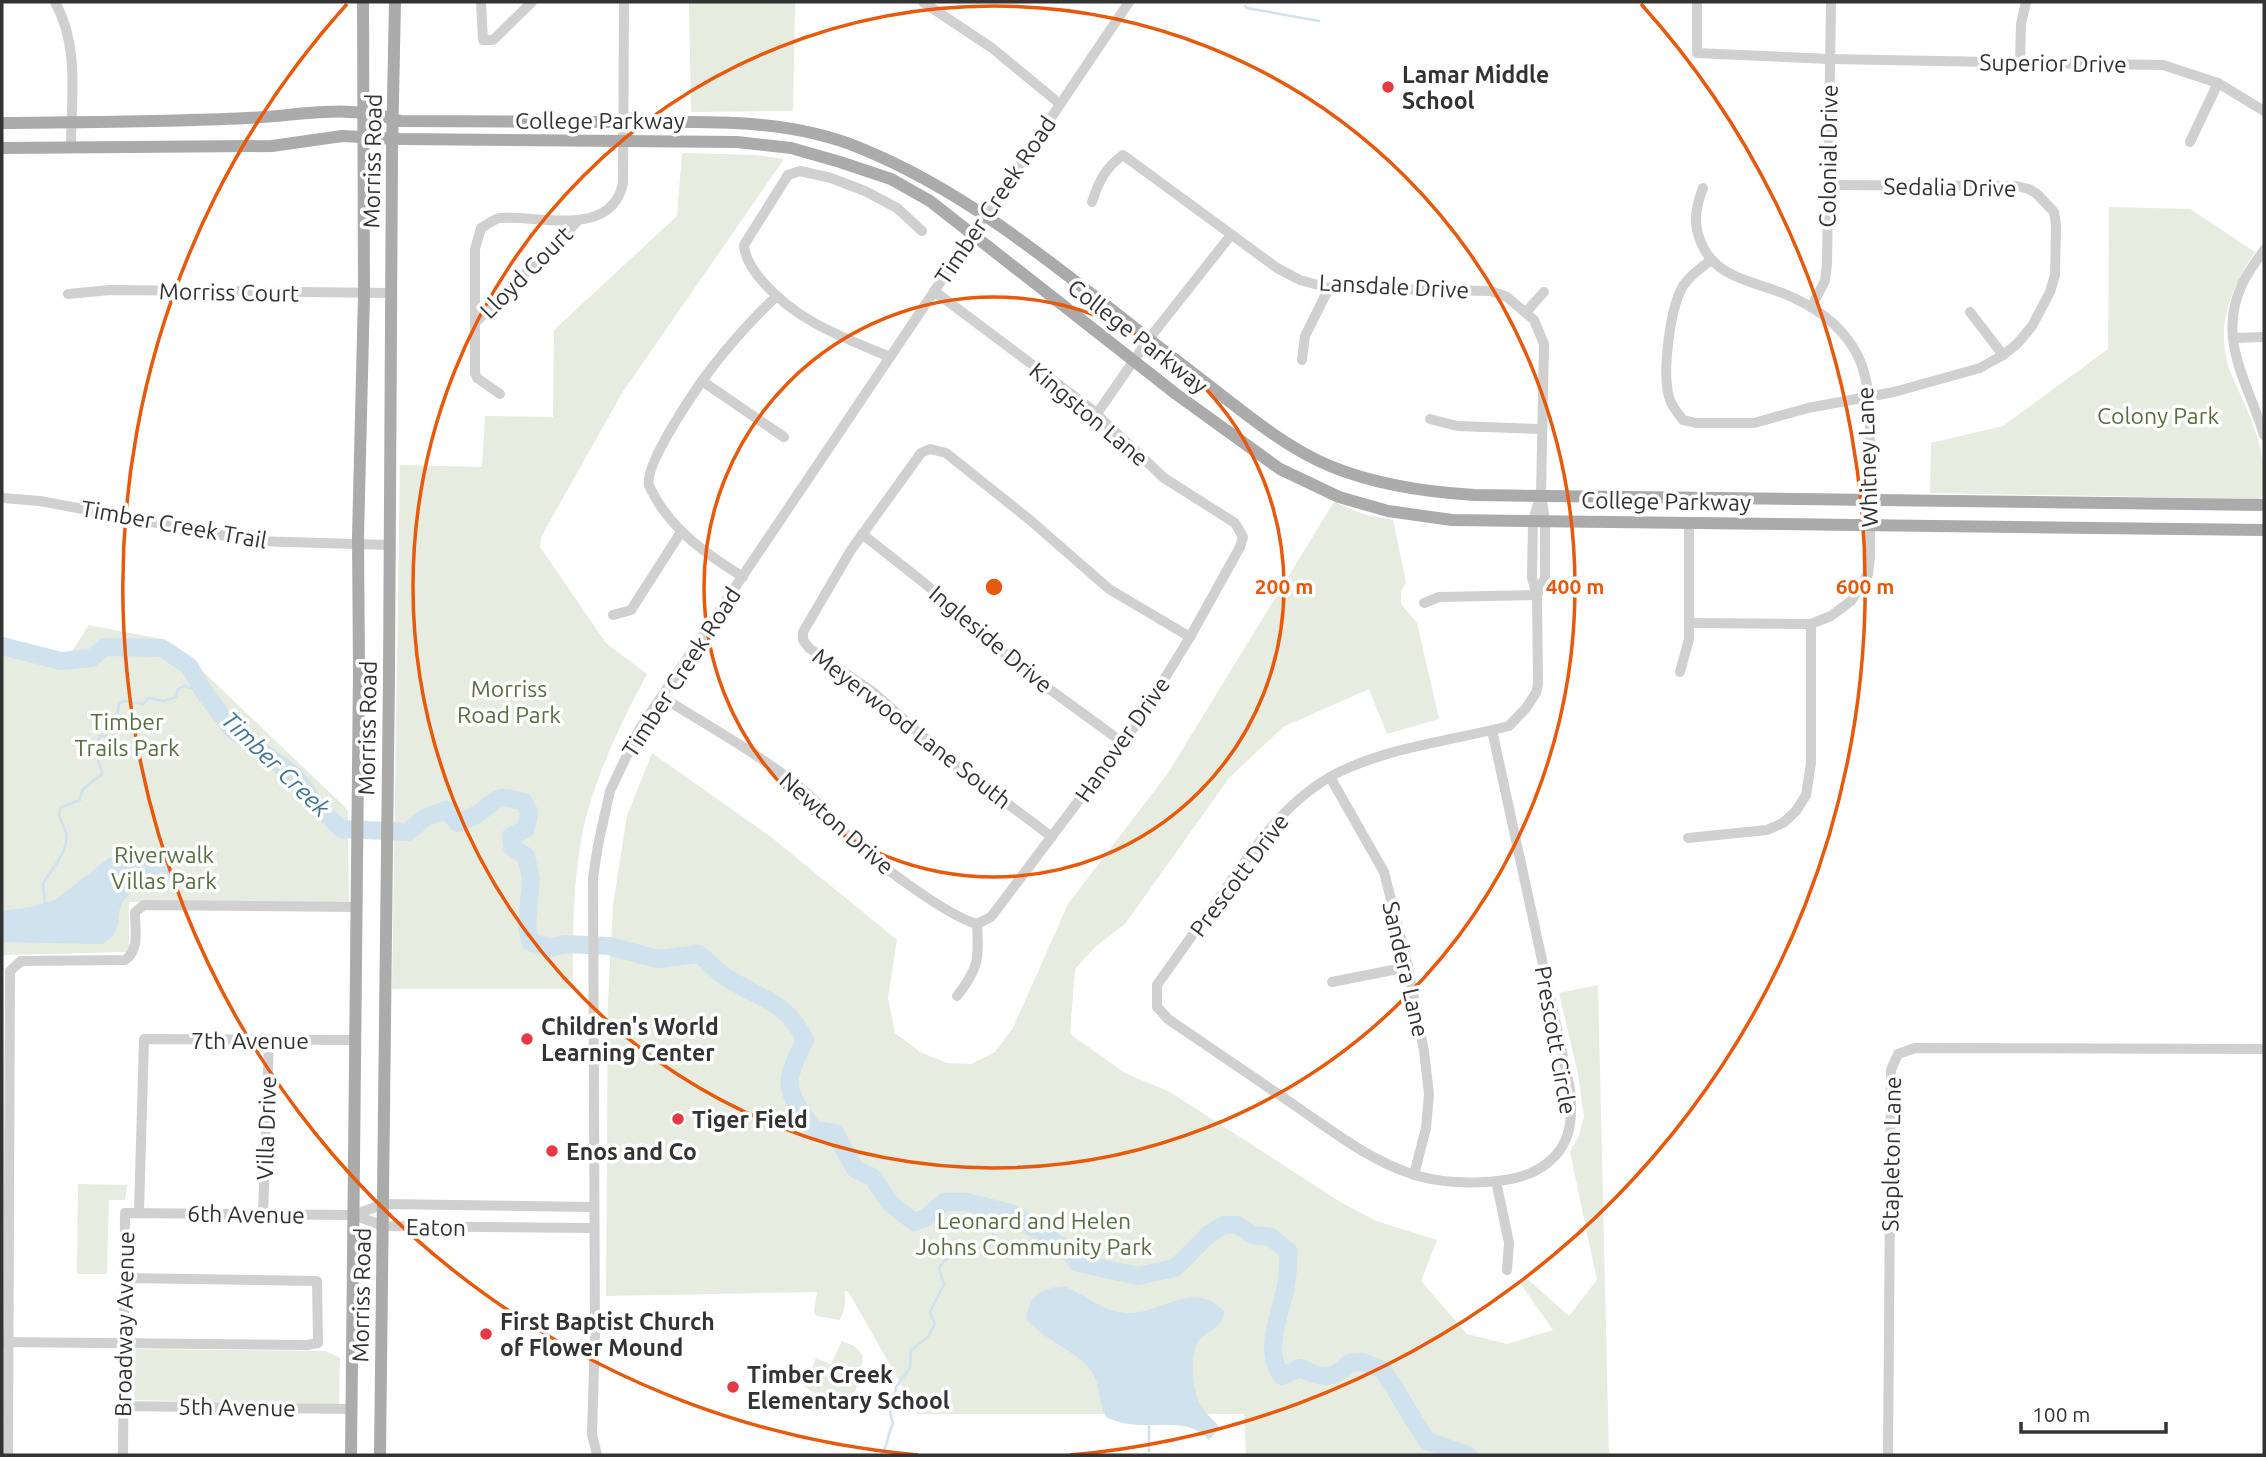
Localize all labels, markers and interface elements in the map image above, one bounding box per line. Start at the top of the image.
street label: Superior Drive [1979,49,2127,77]
place label: Lamar Middle School [1402,62,1549,113]
marker: Lamar Middle School [1380,79,1396,95]
street label: Colonial Drive [1814,84,1842,228]
street label: Morriss Road [358,93,386,229]
street label: College Parkway [515,108,685,133]
street label: Timber Creek Road [930,111,1060,289]
street label: Sedalia Drive [1883,173,2017,201]
street label: Lloyd Court [475,221,577,323]
street label: Lansdale Drive [1318,270,1470,302]
street label: College Parkway [1063,274,1213,398]
street label: Morriss Court [159,278,299,306]
street label: Kingston Lane [1025,357,1153,471]
street label: Whitney Lane [1852,386,1882,528]
park label: Colony Park [2097,403,2219,428]
street label: College Parkway [1581,487,1751,515]
street label: Timber Creek Trail [79,495,269,553]
text: 200 m [1255,574,1313,598]
text: 400 m [1546,574,1604,598]
text: 600 m [1836,574,1894,598]
centre of rings [982,575,1006,599]
street label: Ingleside Drive [925,580,1057,698]
street label: Timber Creek Road [617,583,745,761]
street label: Meyerwood Lane South [808,643,1016,813]
street label: Morriss Road [353,660,381,796]
street label: Hanover Drive [1070,672,1174,806]
park label: Morriss Road Park [457,676,561,727]
water label: Timber Creek [216,706,336,823]
park label: Timber Trails Park [74,709,180,760]
street label: Newton Drive [775,767,899,879]
street label: Prescott Drive [1185,809,1293,941]
park label: Riverwalk Villas Park [111,842,217,893]
street label: Sandera Lane [1378,899,1434,1039]
street label: Prescott Circle [1531,964,1581,1116]
place label: Children's World Learning Center [541,1014,719,1065]
street label: 7th Avenue [191,1028,309,1053]
marker: Children's World Learning Center [519,1031,535,1047]
street label: Villa Drive [252,1075,280,1181]
street label: Stapleton Lane [1877,1076,1905,1232]
place label: Tiger Field [692,1107,808,1132]
marker: Tiger Field [670,1111,686,1127]
place label: Enos and Co [566,1139,697,1164]
marker: Enos and Co [544,1143,560,1159]
street label: 6th Avenue [187,1200,305,1228]
park label: Leonard and Helen Johns Community Park [916,1208,1153,1259]
street label: Eaton [406,1214,466,1240]
street label: Morriss Road [347,1227,375,1363]
street label: Broadway Avenue [110,1231,138,1417]
place label: First Baptist Church of Flower Mound [500,1309,715,1360]
marker: First Baptist Church of Flower Mound [478,1326,494,1342]
place label: Timber Creek Elementary School [747,1362,950,1413]
marker: Timber Creek Elementary School [725,1379,741,1395]
scale bar [2021,1390,2166,1434]
street label: 5th Avenue [178,1393,296,1421]
text: 100 m [2032,1402,2090,1426]

